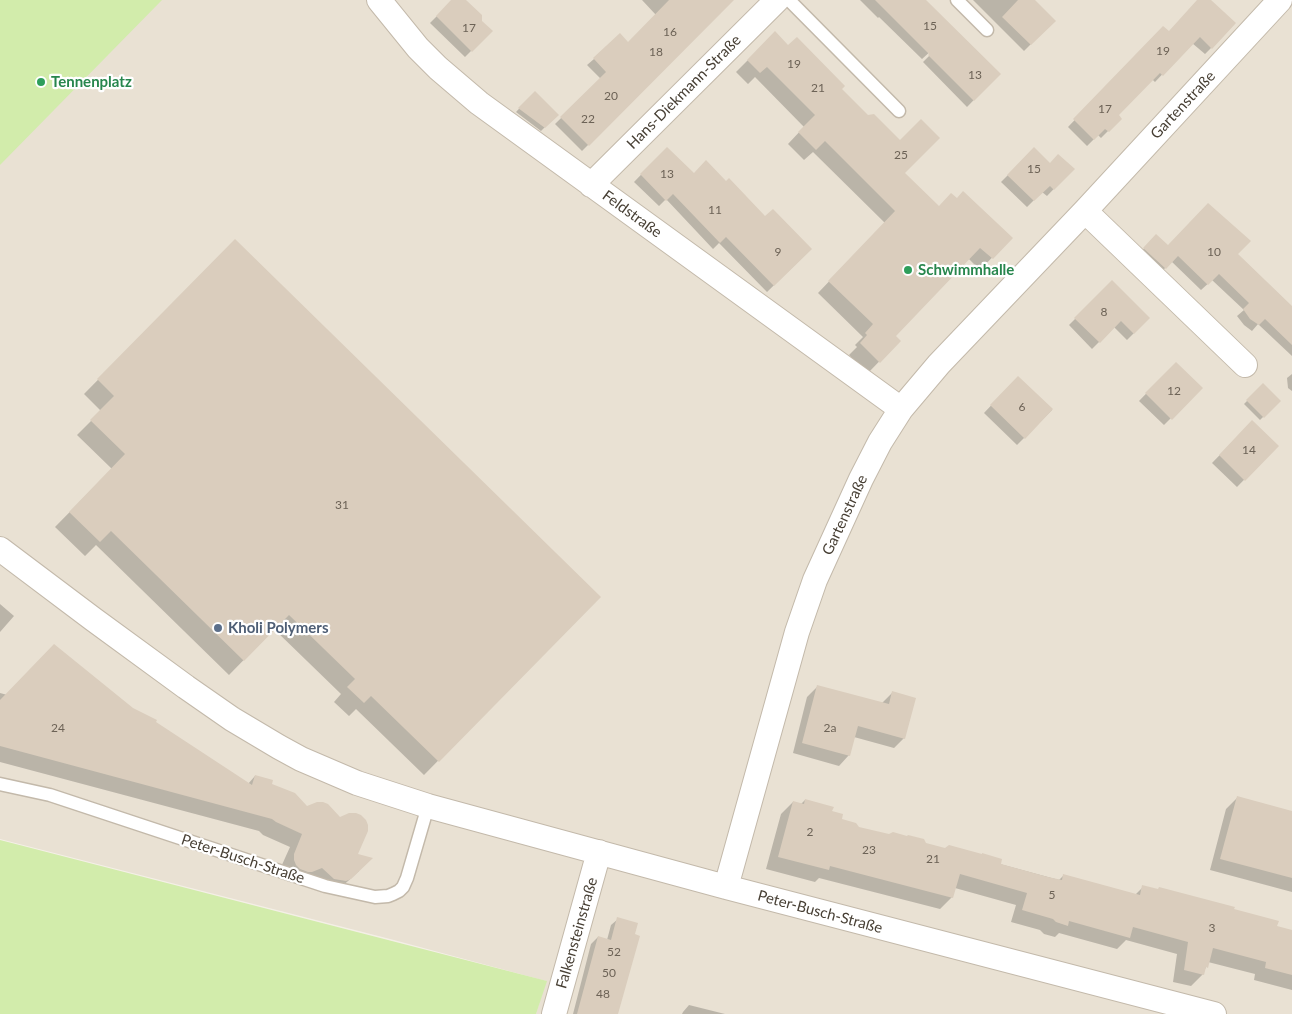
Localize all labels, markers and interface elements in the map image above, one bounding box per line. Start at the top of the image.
house number: 15 [923,19,937,33]
house number: 17 [462,21,476,35]
house number: 16 [663,25,677,39]
street label: Hans-Diekmann-Straße [623,31,745,153]
house number: 19 [1156,44,1170,58]
house number: 18 [649,45,663,59]
house number: 19 [787,57,801,71]
street label: Gartenstraße [1147,67,1219,143]
house number: 13 [968,68,982,82]
place label: Tennenplatz [51,73,132,91]
marker: Tennenplatz [35,76,47,88]
house number: 21 [811,81,825,95]
house number: 20 [604,89,618,103]
house number: 17 [1098,102,1112,116]
house number: 22 [581,112,595,126]
house number: 25 [894,148,908,162]
house number: 15 [1027,162,1041,176]
house number: 13 [660,167,674,181]
street label: Feldstraße [599,186,665,242]
house number: 11 [708,203,722,217]
house number: 9 [775,245,781,259]
house number: 10 [1207,245,1221,259]
place label: Schwimmhalle [918,261,1014,279]
marker: Schwimmhalle [902,264,914,276]
house number: 8 [1101,305,1107,319]
house number: 12 [1167,384,1181,398]
house number: 6 [1019,400,1025,414]
house number: 14 [1242,443,1256,457]
street label: Gartenstraße [819,472,871,558]
house number: 31 [335,498,349,512]
place label: Kholi Polymers [228,619,328,637]
marker: Kholi Polymers [212,622,224,634]
house number: 24 [51,721,65,735]
house number: 2a [824,721,836,735]
house number: 2 [807,825,813,839]
street label: Peter-Busch-Straße [179,831,307,887]
house number: 23 [862,843,876,857]
house number: 21 [926,852,940,866]
street label: Falkensteinstraße [553,875,601,991]
street label: Peter-Busch-Straße [756,887,884,937]
house number: 5 [1049,888,1055,902]
house number: 3 [1209,921,1215,935]
house number: 52 [607,945,621,959]
house number: 50 [602,966,616,980]
house number: 48 [596,987,610,1001]

